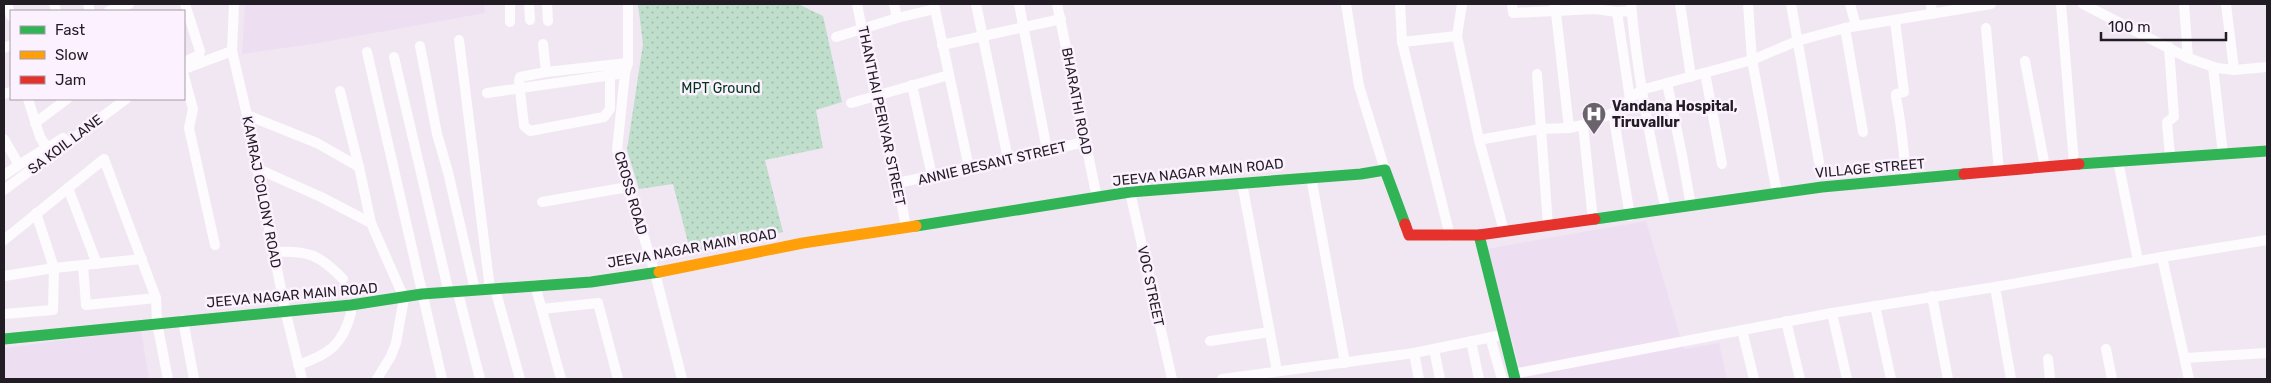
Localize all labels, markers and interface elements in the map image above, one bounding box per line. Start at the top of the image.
legend [10,10,185,100]
scale bar [2101,10,2226,42]
text: 100 m [2108,18,2150,36]
text: Fast [55,21,85,39]
street label: THANTHAI PERIYAR STREET [854,25,909,208]
text: Slow [55,46,88,64]
street label: BHARATHI ROAD [1058,46,1095,156]
text: Jam [55,71,86,89]
park label: MPT Ground [681,80,761,97]
place label: Vandana Hospital, Tiruvallur [1612,98,1738,131]
hospital icon: Vandana Hospital, Tiruvallur [1581,101,1607,135]
street label: SA KOIL LANE [25,111,106,178]
street label: KAMRAJ COLONY ROAD [238,114,285,270]
street label: ANNIE BESANT STREET [916,138,1068,189]
street label: CROSS ROAD [610,149,651,237]
street label: JEEVA NAGAR MAIN ROAD [1112,155,1284,190]
street label: VILLAGE STREET [1814,155,1926,182]
street label: JEEVA NAGAR MAIN ROAD [606,225,778,272]
street label: VOC STREET [1134,244,1167,328]
street label: JEEVA NAGAR MAIN ROAD [206,280,378,311]

